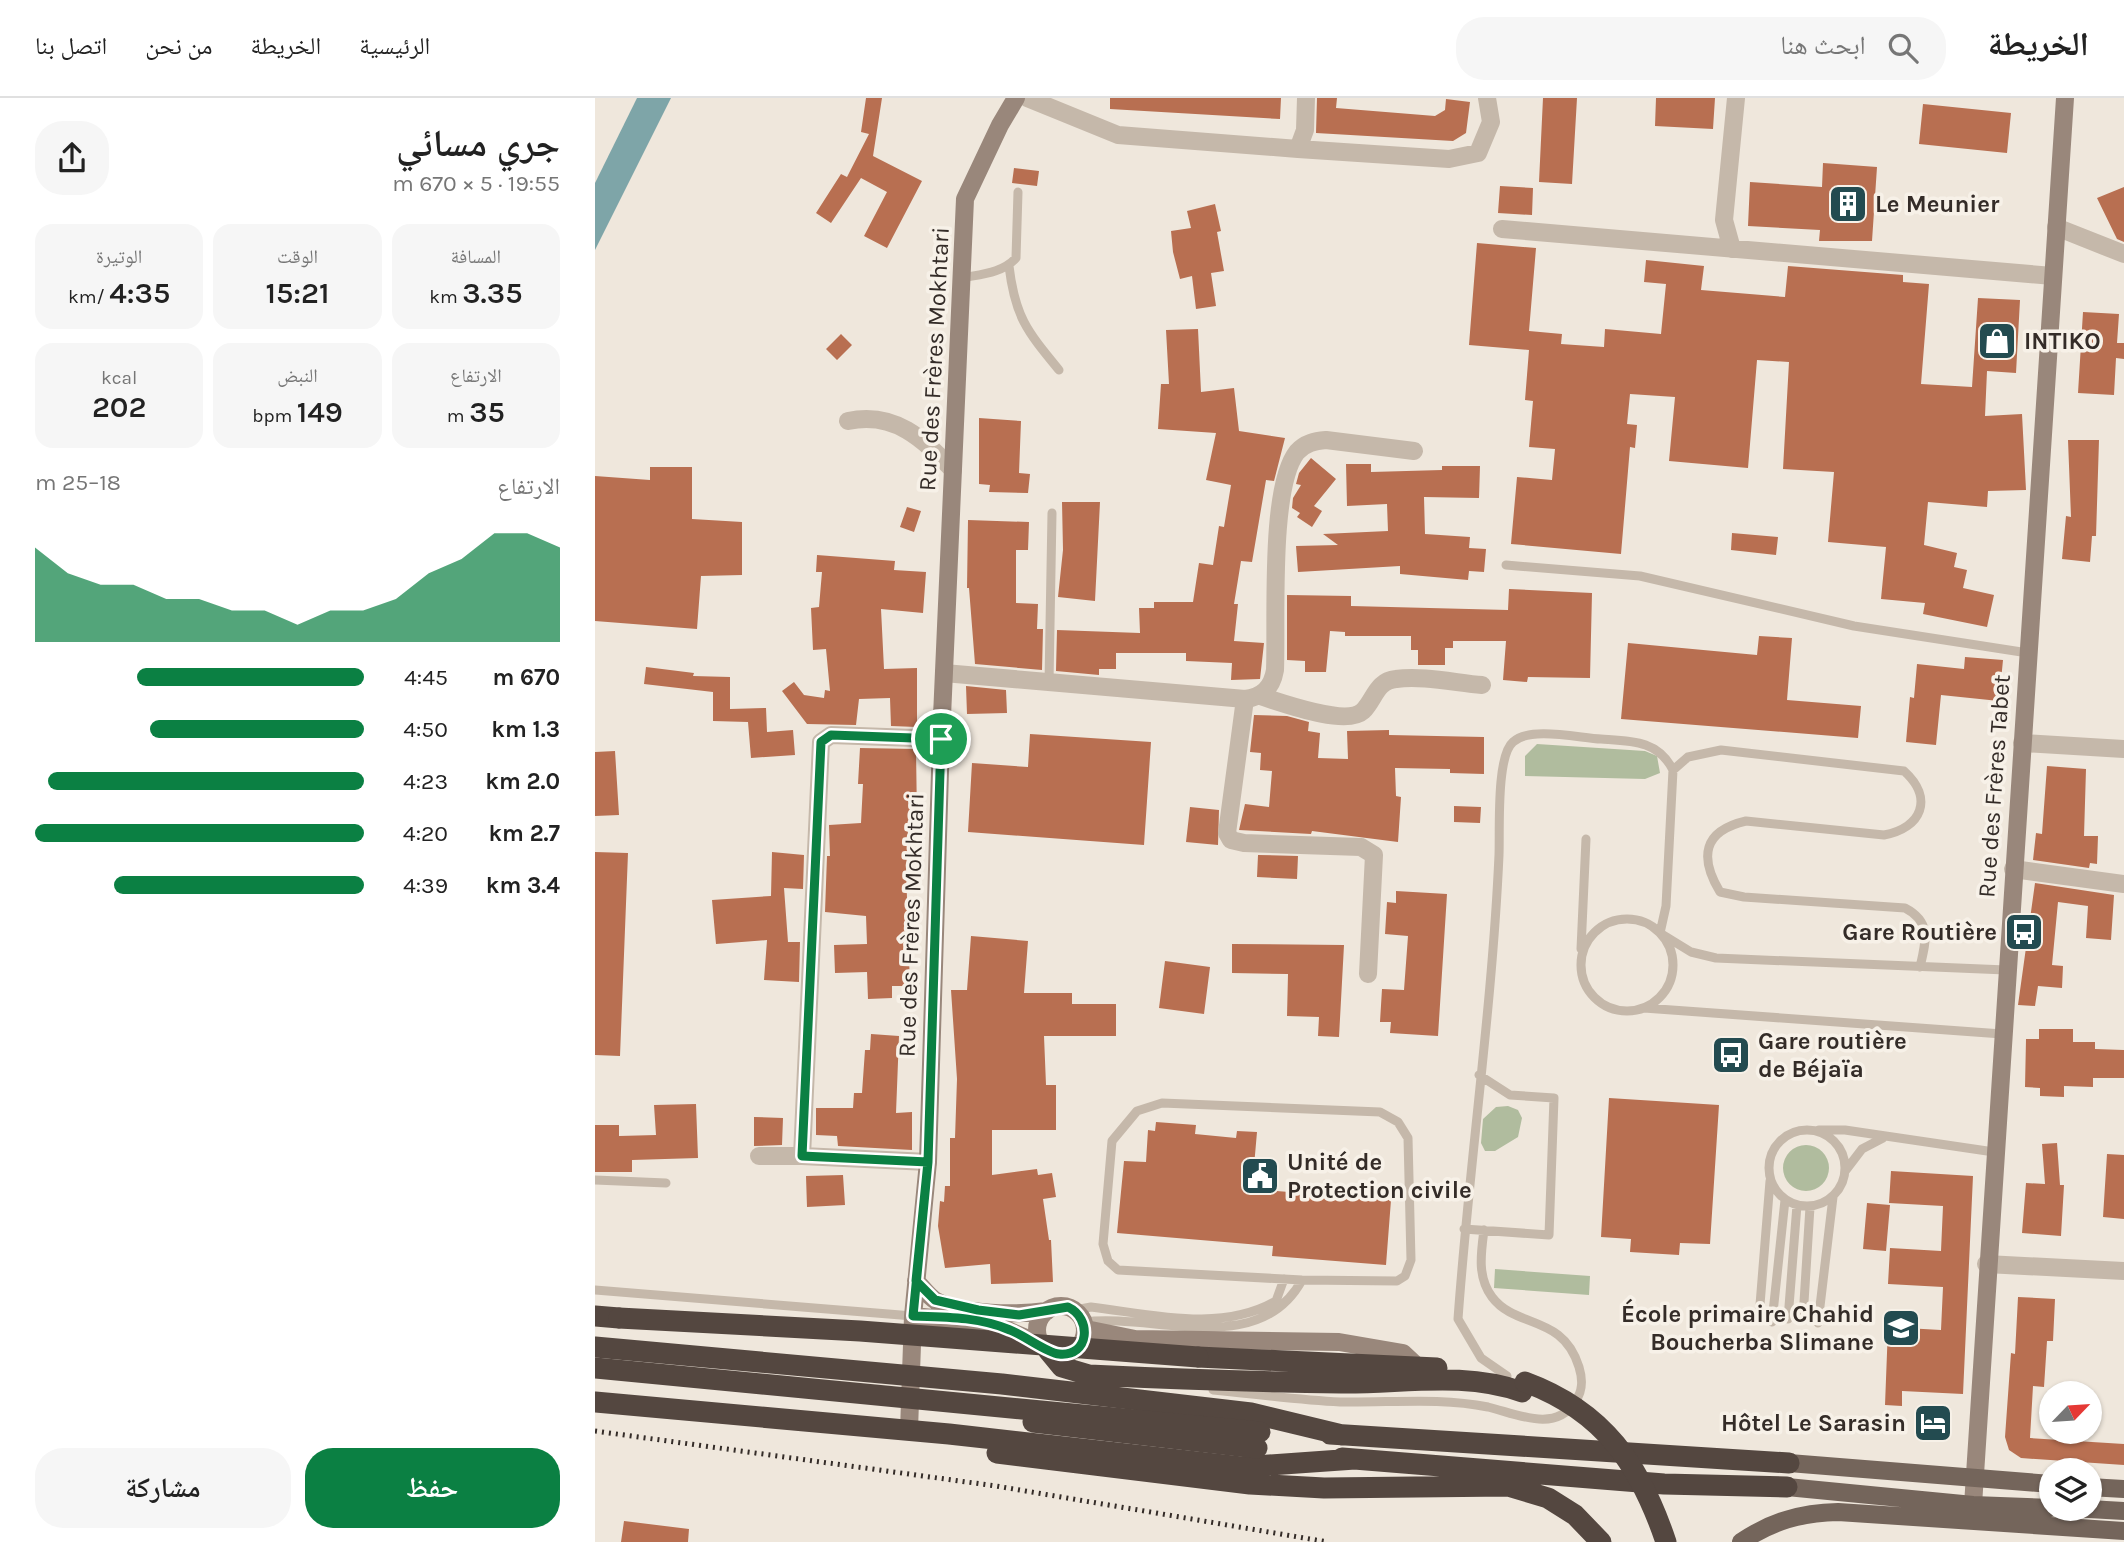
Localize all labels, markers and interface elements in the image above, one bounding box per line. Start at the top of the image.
search box [1456,17,1946,80]
text: الخريطة [1988,25,2089,63]
icon: search [1884,29,1922,67]
text: ابحث هنا [1780,30,1866,61]
text: اتصل بنا [35,32,107,60]
text: من نحن [145,32,213,60]
text: الخريطة [251,32,321,60]
text: الرئيسية [359,32,430,60]
button: share [35,121,109,195]
text: جري مسائي [396,121,560,166]
text: 19:55 · 5 × 670 m [392,170,560,197]
building icon: Le Meunier [1827,183,1869,225]
place label: Le Meunier [1875,190,2000,218]
street label: Rue des Frères Mokhtari [913,226,955,492]
text: الوتيرة [96,246,142,268]
text: الوقت [277,246,318,268]
text: المسافة [451,246,501,268]
text: 4:35 [109,275,170,311]
text: 15:21 [266,275,330,311]
text: 3.35 [462,275,522,311]
text: /km [68,286,109,308]
text: km [429,286,462,308]
shop icon: INTIKO [1976,320,2018,362]
place label: INTIKO [2024,327,2101,355]
text: النبض [277,365,318,387]
text: الارتفاع [450,365,502,387]
text: kcal [101,367,137,389]
text: 202 [92,389,146,425]
text: 149 [297,394,343,430]
text: 35 [469,394,505,430]
text: bpm [252,405,297,427]
text: m [447,405,469,427]
text: 18–25 m [35,469,121,496]
text: الارتفاع [497,473,560,500]
text: 4:45 [404,664,448,691]
text: 670 m [492,664,560,691]
street label: Rue des Frères Tabet [1972,673,2016,899]
pin [911,709,971,769]
text: 4:50 [403,716,448,743]
text: 1.3 km [491,716,560,743]
icon: arrive [922,720,960,758]
text: 4:23 [403,768,448,795]
text: 2.0 km [485,768,560,795]
street label: Rue des Frères Mokhtari [892,792,930,1058]
text: 4:20 [403,820,448,847]
text: 2.7 km [488,820,560,847]
text: 4:39 [403,872,448,899]
text: 3.4 km [486,872,560,899]
bus stop icon: Gare Routière [2003,911,2045,953]
place label: Gare Routière [1842,918,1997,946]
place label: Gare routière de Béjaïa [1758,1027,1907,1083]
bus stop icon: Gare routière de Béjaïa [1710,1034,1752,1076]
place label: Unité de Protection civile [1287,1148,1472,1204]
public building icon: Unité de Protection civile [1239,1155,1281,1197]
place label: École primaire Chahid Boucherba Slimane [1621,1298,1874,1356]
school or university icon: École primaire Chahid Boucherba Slimane [1880,1307,1922,1349]
north arrow [2039,1381,2102,1444]
map controls [2039,1381,2102,1521]
hotel icon: Hôtel Le Sarasin [1912,1402,1954,1444]
place label: Hôtel Le Sarasin [1721,1409,1906,1437]
button: مشاركة [35,1448,291,1528]
button: حفظ [305,1448,560,1528]
button: layers [2039,1458,2102,1521]

